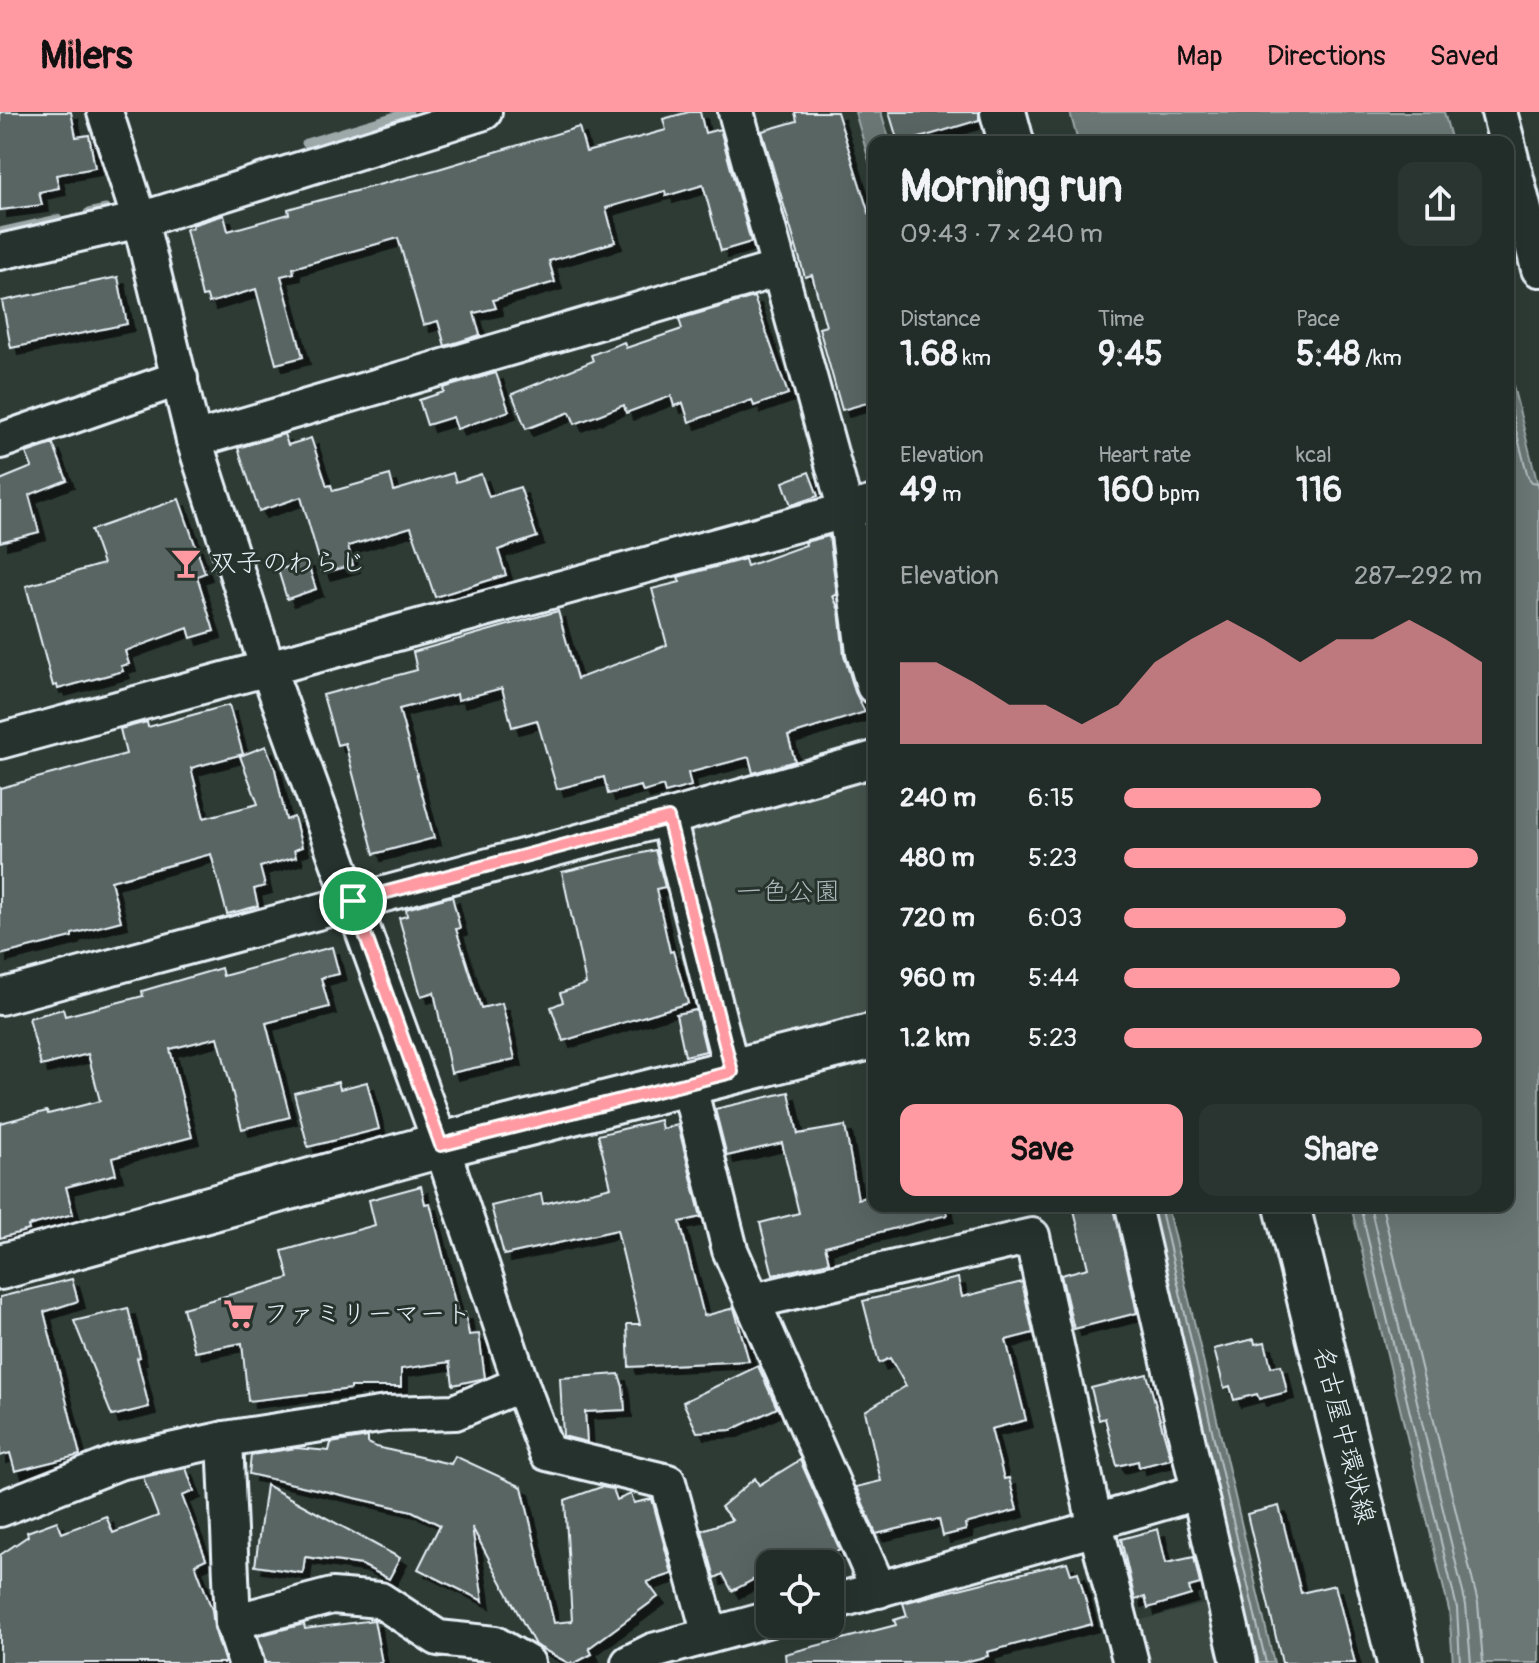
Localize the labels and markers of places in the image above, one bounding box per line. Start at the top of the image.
bar icon: 双子のわらじ [169,546,203,580]
place label: 双子のわらじ [210,547,366,579]
pin [319,867,387,935]
supermarket icon: ファミリーマート [222,1297,256,1331]
place label: ファミリーマート [263,1298,472,1330]

